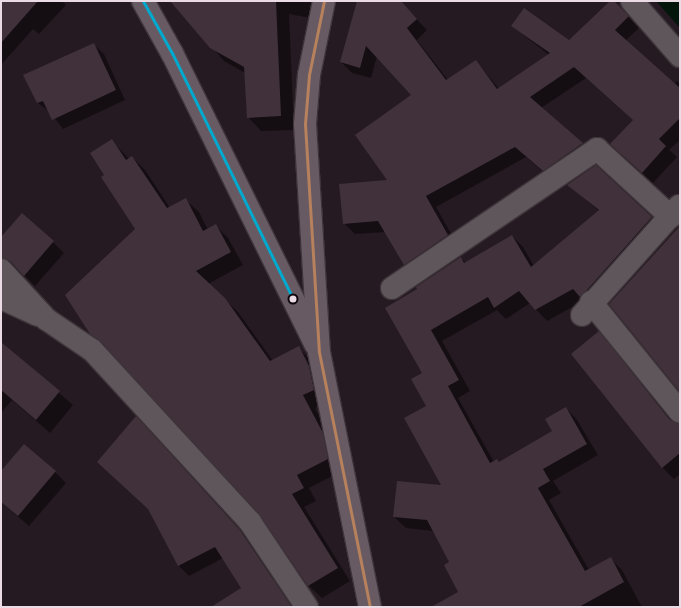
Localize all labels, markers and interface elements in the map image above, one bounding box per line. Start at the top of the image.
unlabelled marker [288,294,298,304]

